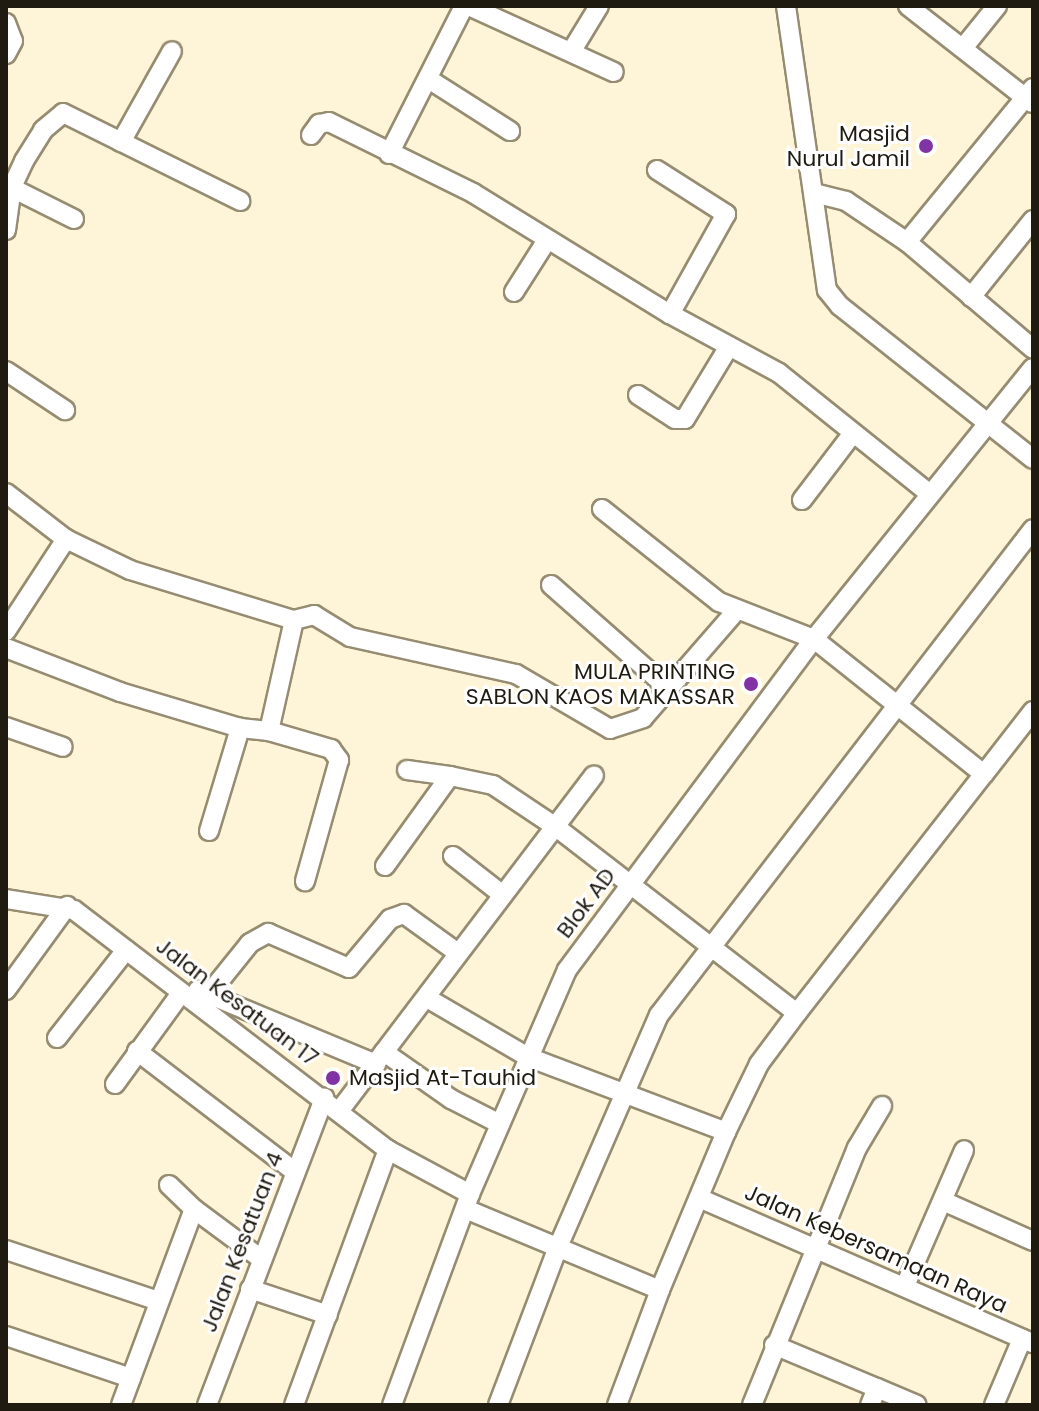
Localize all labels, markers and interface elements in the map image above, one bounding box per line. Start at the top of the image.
place label: Masjid Nurul Jamil [787,120,910,172]
marker: Masjid Nurul Jamil [917,137,935,155]
place label: MULA PRINTING SABLON KAOS MAKASSAR [466,658,735,710]
marker: MULA PRINTING SABLON KAOS MAKASSAR [742,675,760,693]
street label: Blok AD [551,863,621,943]
street label: Jalan Kesatuan 17 [151,933,323,1071]
place label: Masjid At-Tauhid [349,1065,536,1091]
marker: Masjid At-Tauhid [324,1069,342,1087]
street label: Jalan Kesatuan 4 [196,1148,288,1336]
street label: Jalan Kebersamaan Raya [741,1179,1011,1319]

